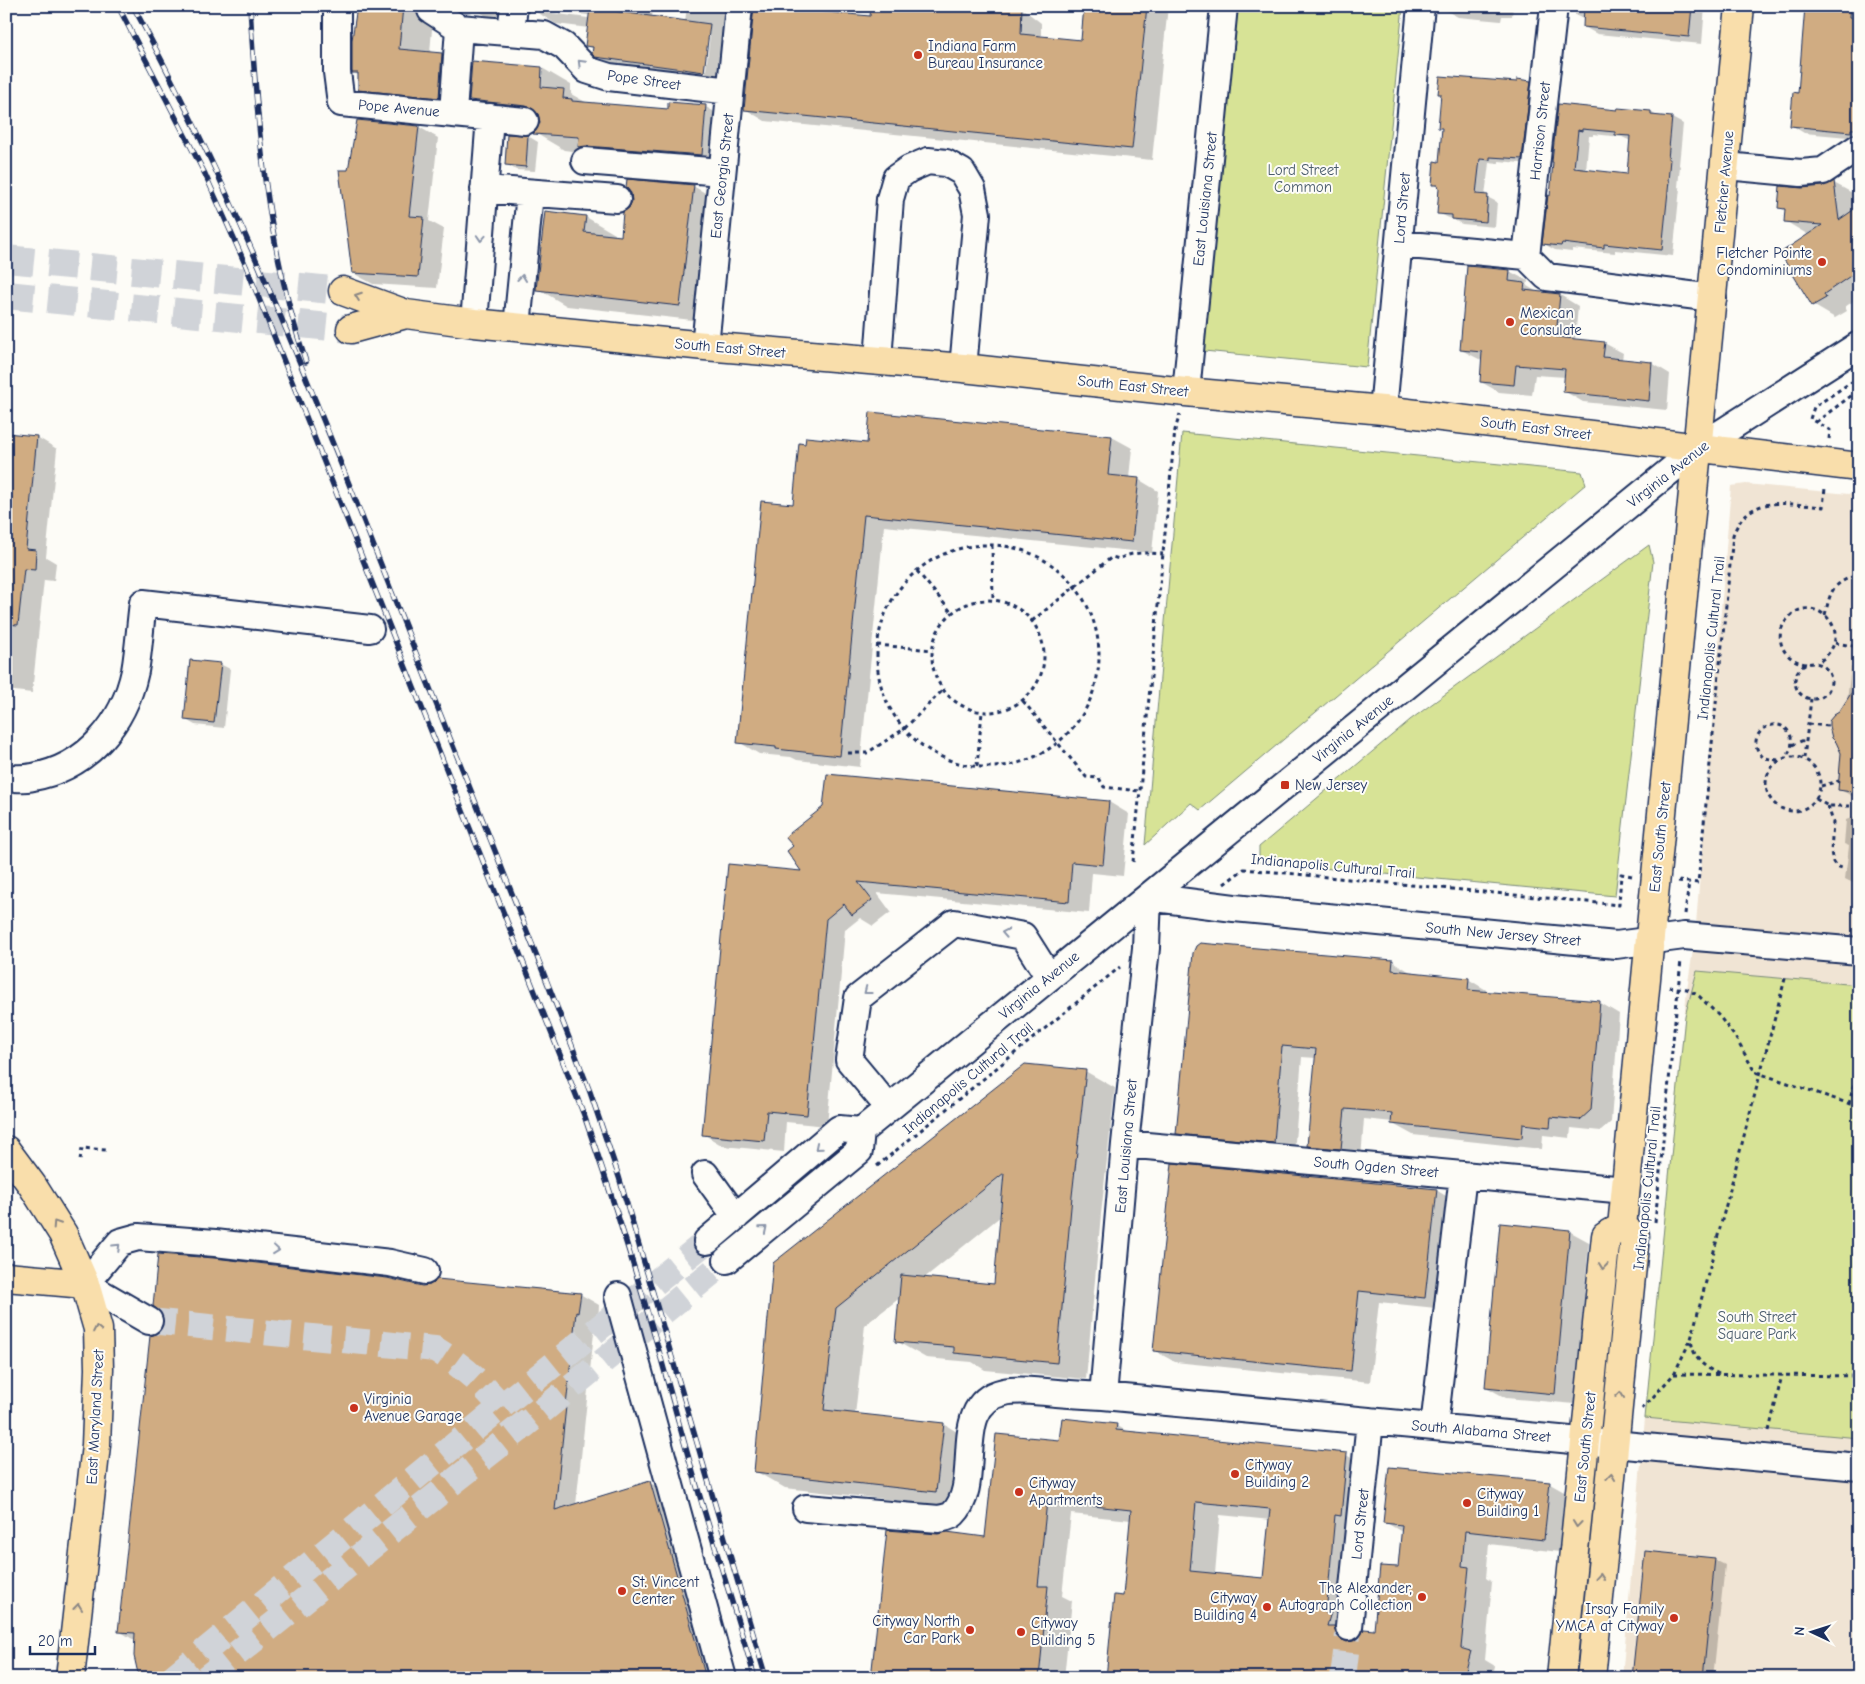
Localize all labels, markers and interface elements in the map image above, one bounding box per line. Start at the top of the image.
place label: Indiana Farm Bureau Insurance [928,37,1044,72]
marker: Indiana Farm Bureau Insurance [912,49,924,61]
one-way arrow [578,60,587,69]
street label: Pope Street [606,66,682,94]
street label: Harrison Street [1526,80,1554,181]
street label: Pope Avenue [357,95,441,121]
street label: East Georgia Street [706,112,738,239]
street label: East Louisiana Street [1189,130,1221,267]
street label: Fletcher Avenue [1711,130,1737,234]
park label: Lord Street Common [1267,161,1339,196]
street label: Lord Street [1390,171,1414,244]
one-way arrow [475,234,486,242]
place label: Fletcher Pointe Condominiums [1716,244,1812,279]
marker: Fletcher Pointe Condominiums [1816,256,1828,268]
one-way arrow [516,274,527,282]
one-way arrow [354,292,363,303]
place label: Mexican Consulate [1520,304,1582,339]
marker: Mexican Consulate [1504,316,1516,328]
street label: South East Street [674,334,787,362]
street label: South East Street [1077,371,1190,401]
street label: South East Street [1480,412,1593,444]
street label: Virginia Avenue [1624,436,1713,511]
street label: Indianapolis Cultural Trail [1693,555,1729,721]
street label: Virginia Avenue [1309,691,1397,767]
place label: New Jersey [1295,776,1367,794]
marker: New Jersey [1279,779,1291,791]
street label: East South Street [1645,780,1675,893]
street label: Indianapolis Cultural Trail [1250,850,1416,882]
street label: South New Jersey Street [1425,918,1582,950]
one-way arrow [1001,929,1010,939]
street label: Virginia Avenue [995,947,1083,1023]
one-way arrow [864,986,873,994]
street label: Indianapolis Cultural Trail [899,1018,1037,1138]
street label: East Louisiana Street [1111,1077,1141,1214]
street label: Indianapolis Cultural Trail [1629,1105,1665,1271]
one-way arrow [815,1141,824,1150]
street label: South Ogden Street [1313,1153,1440,1181]
one-way arrow [53,1221,63,1230]
one-way arrow [759,1226,768,1235]
one-way arrow [111,1244,120,1253]
one-way arrow [272,1244,280,1255]
one-way arrow [1598,1262,1609,1270]
park label: South Street Square Park [1718,1308,1797,1343]
one-way arrow [93,1325,103,1334]
street label: East Maryland Street [82,1348,108,1485]
place label: Virginia Avenue Garage [364,1390,463,1425]
street label: East South Street [1570,1390,1600,1503]
one-way arrow [1614,1391,1625,1399]
marker: Virginia Avenue Garage [348,1402,360,1414]
street label: South Alabama Street [1411,1416,1552,1446]
place label: Cityway Building 2 [1245,1456,1309,1491]
marker: Cityway Building 2 [1229,1468,1241,1480]
one-way arrow [1606,1472,1617,1480]
place label: Cityway Apartments [1029,1474,1102,1509]
place label: Cityway Building 1 [1477,1485,1539,1520]
marker: Cityway Apartments [1013,1486,1025,1498]
street label: Lord Street [1347,1487,1373,1560]
marker: Cityway Building 1 [1461,1497,1473,1509]
one-way arrow [1572,1521,1583,1529]
place label: St. Vincent Center [632,1573,700,1608]
one-way arrow [1594,1573,1605,1581]
place label: The Alexander, Autograph Collection [1279,1579,1412,1614]
marker: St. Vincent Center [616,1585,628,1597]
place label: Cityway Building 4 [1193,1589,1257,1624]
marker: The Alexander, Autograph Collection [1416,1591,1428,1603]
place label: Irsay Family YMCA at Cityway [1556,1600,1664,1635]
marker: Cityway Building 4 [1261,1601,1273,1613]
one-way arrow [72,1603,83,1611]
north arrow [1788,1606,1838,1656]
place label: Cityway North Car Park [872,1612,961,1647]
marker: Irsay Family YMCA at Cityway [1668,1612,1680,1624]
place label: Cityway Building 5 [1031,1614,1095,1649]
scale bar [30,1624,95,1656]
marker: Cityway North Car Park [964,1624,976,1636]
marker: Cityway Building 5 [1015,1626,1027,1638]
text: N [1791,1626,1808,1636]
text: 20 m [38,1632,72,1650]

